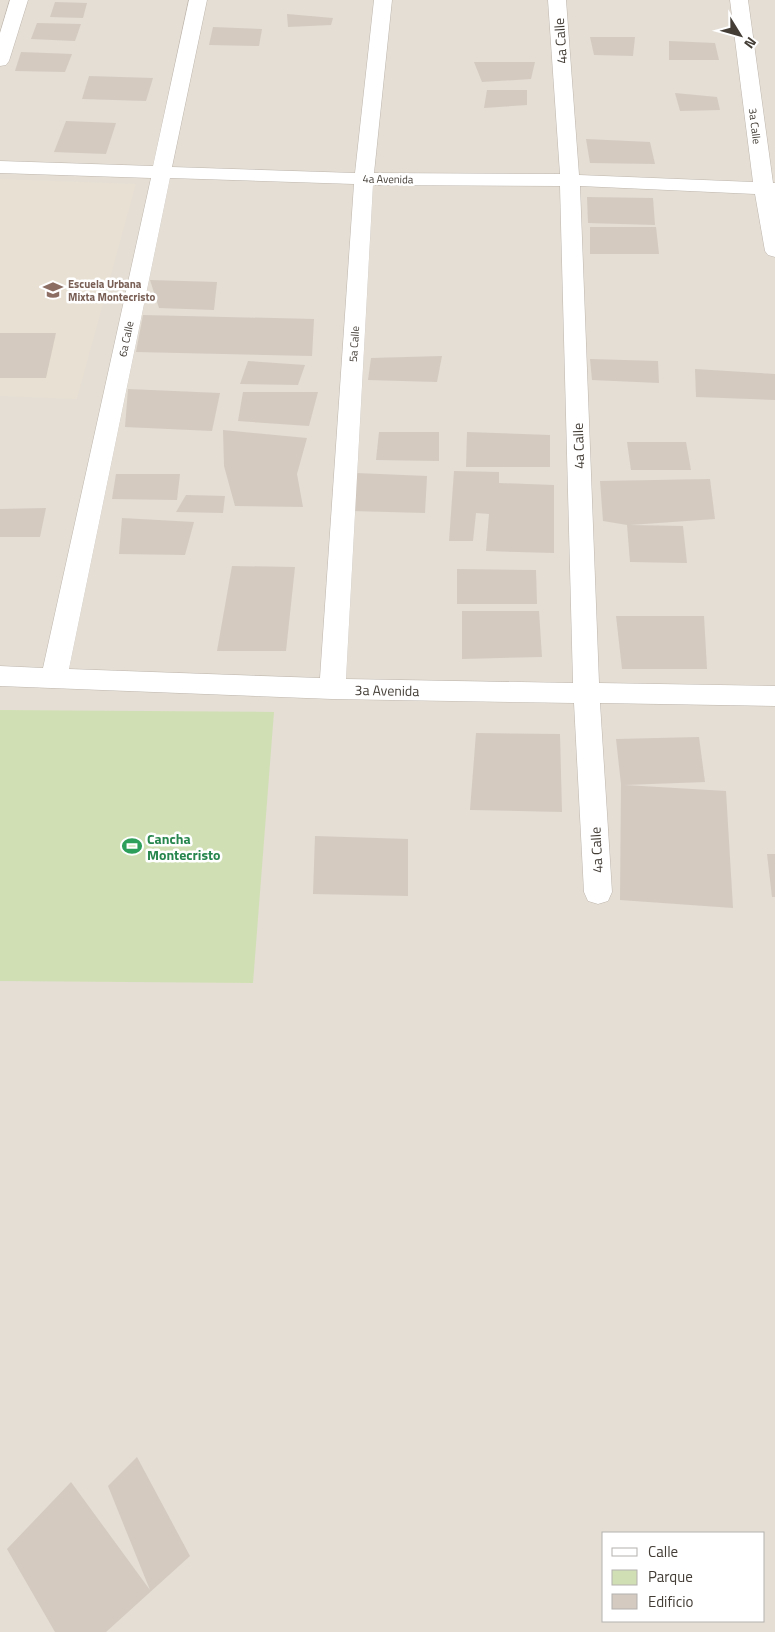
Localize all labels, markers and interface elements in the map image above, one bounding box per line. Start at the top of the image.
north arrow [715,10,765,60]
street label: 4a Calle [548,17,572,65]
text: N [739,33,762,53]
street label: 3a Calle [745,107,765,145]
street label: 4a Avenida [362,171,414,187]
place label: Escuela Urbana Mixta Montecristo [68,276,155,305]
school or university icon: Escuela Urbana Mixta Montecristo [42,279,64,301]
street label: 6a Calle [114,319,138,358]
street label: 5a Calle [345,325,363,363]
street label: 4a Calle [567,423,589,469]
street label: 3a Avenida [354,679,420,701]
street label: 4a Calle [584,826,608,874]
place label: Cancha Montecristo [147,828,221,865]
sports icon: Cancha Montecristo [121,835,143,857]
legend [602,1532,765,1622]
text: Calle [648,1540,678,1563]
text: Parque [648,1565,693,1588]
text: Edificio [648,1590,693,1613]

